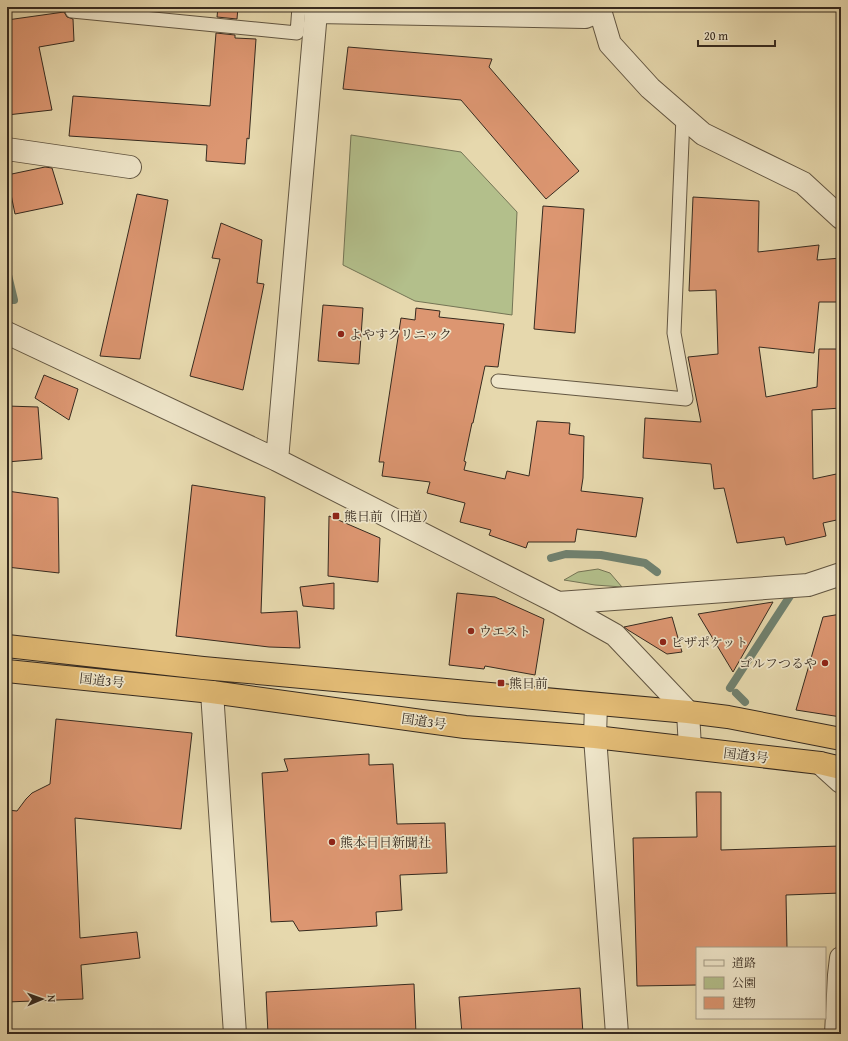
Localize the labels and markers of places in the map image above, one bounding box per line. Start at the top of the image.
place label: よやすクリニック [349,325,452,344]
marker: よやすクリニック [336,329,346,339]
place label: 熊日前（旧道） [344,507,435,526]
marker: 熊日前（旧道） [331,511,341,521]
place label: ウエスト [479,622,531,641]
marker: ウエスト [466,626,476,636]
place label: ピザポケット [671,633,748,652]
marker: ピザポケット [658,637,668,647]
place label: ゴルフつるや [739,654,817,673]
marker: ゴルフつるや [820,658,830,668]
place label: 熊日前 [509,674,548,693]
marker: 熊日前 [496,678,506,688]
place label: 熊本日日新聞社 [340,833,431,852]
marker: 熊本日日新聞社 [327,837,337,847]

